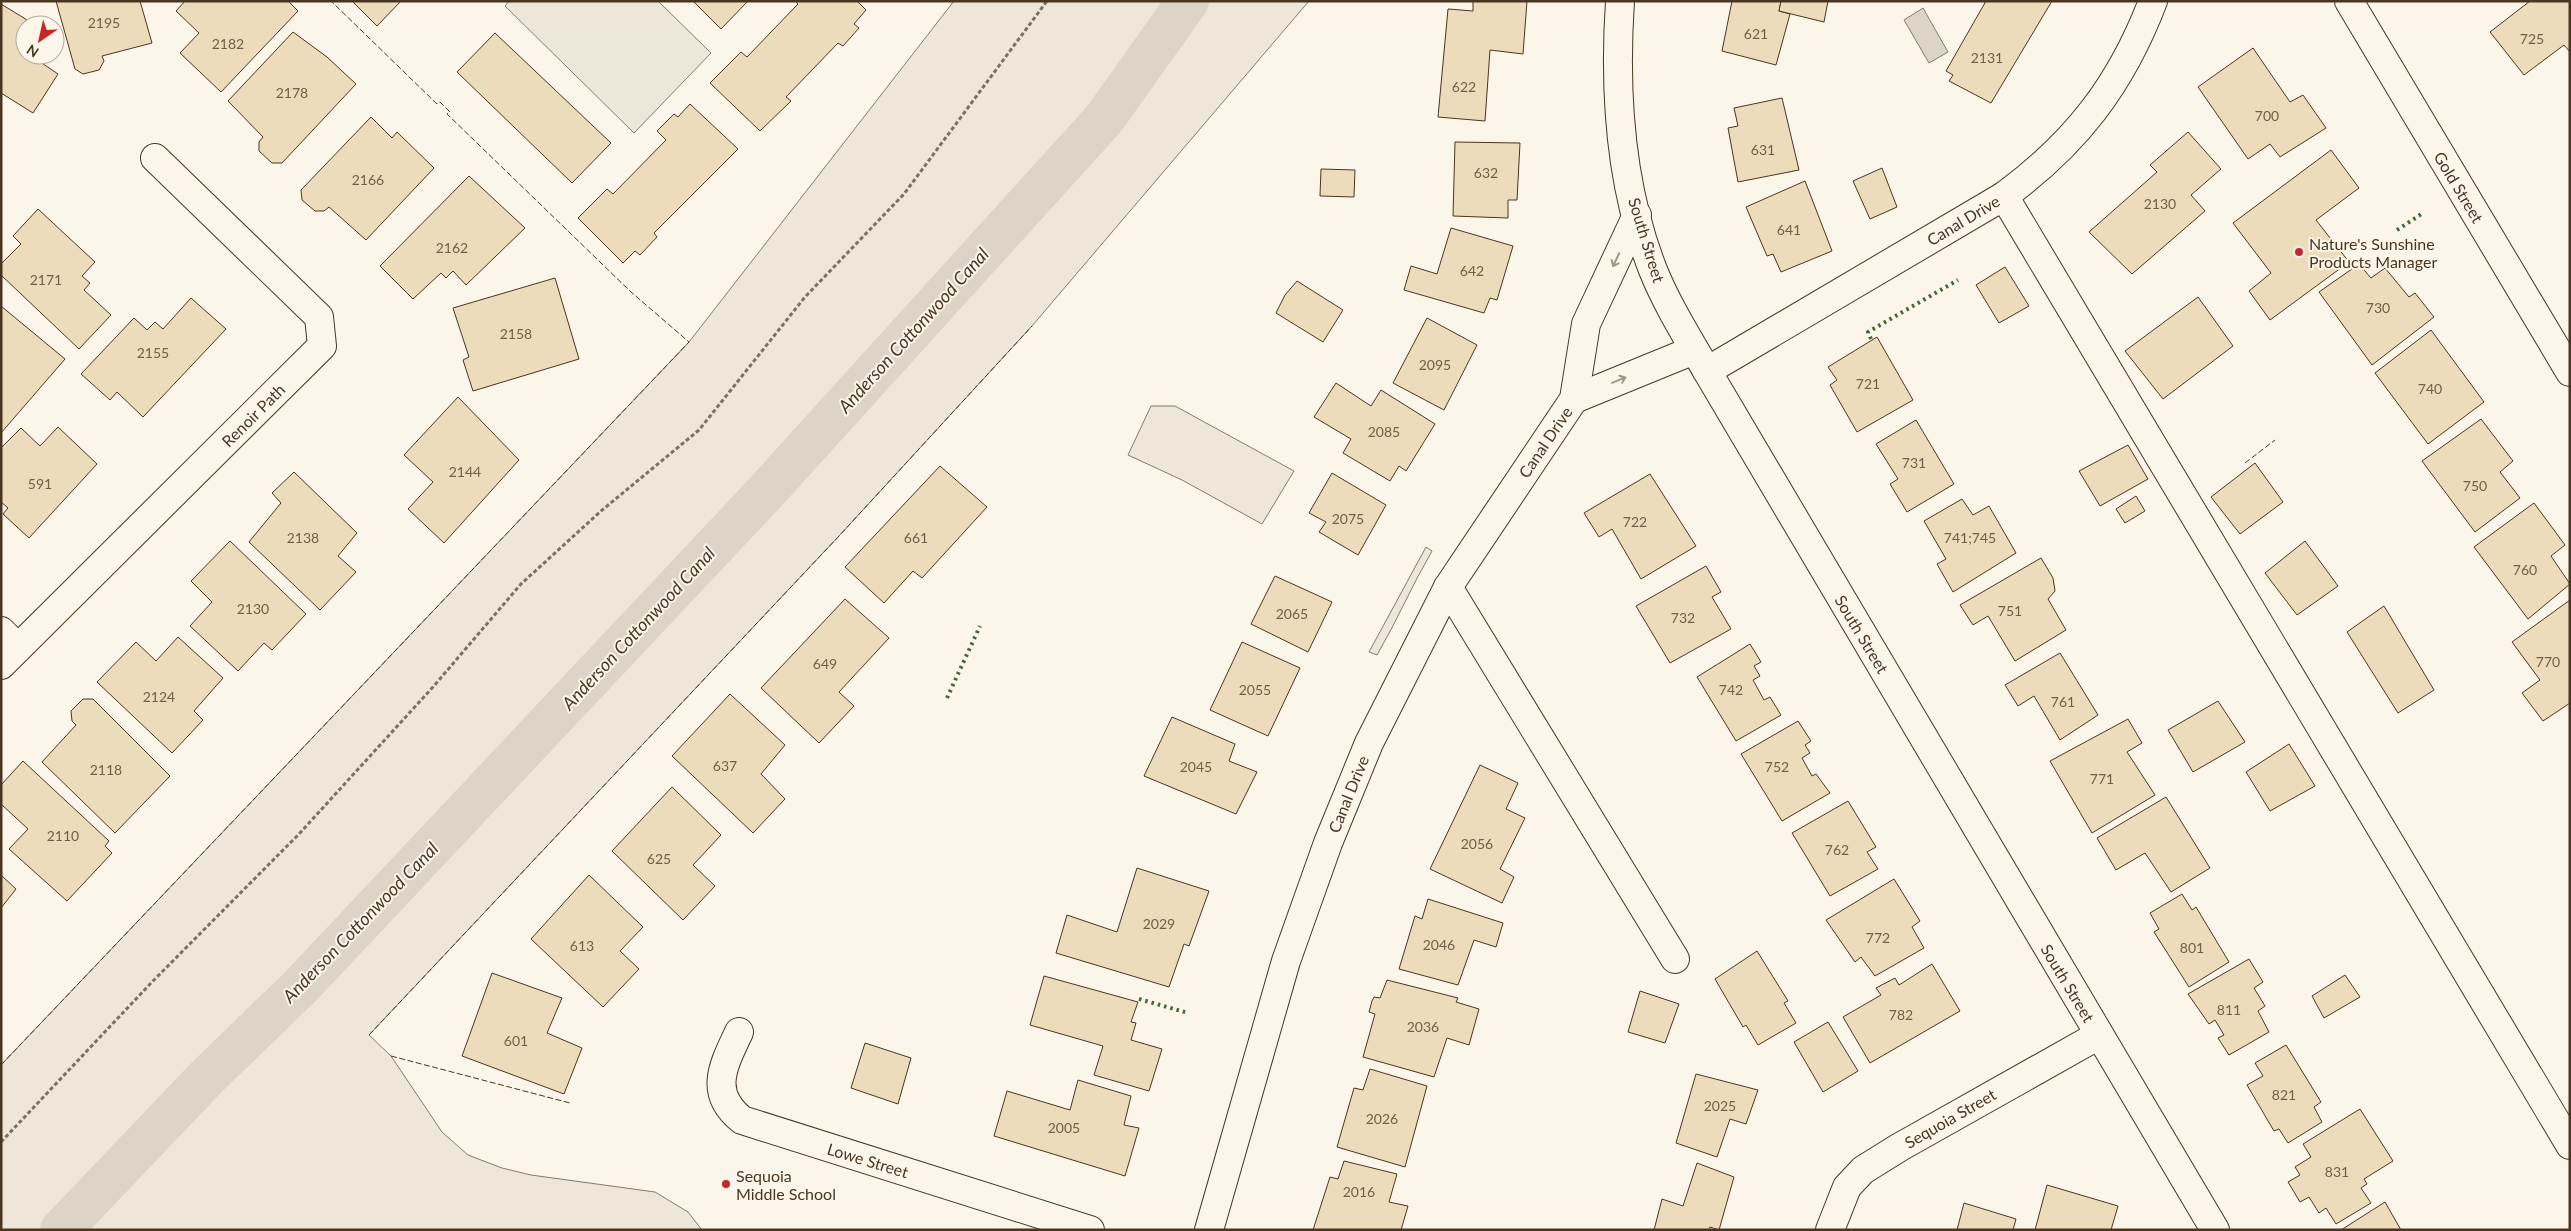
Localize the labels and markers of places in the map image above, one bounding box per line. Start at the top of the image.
place label: Nature's Sunshine Products Manager [2309,234,2437,271]
marker: Nature's Sunshine Products Manager [2293,246,2305,258]
place label: Sequoia Middle School [736,1166,836,1203]
marker: Sequoia Middle School [720,1178,732,1190]

